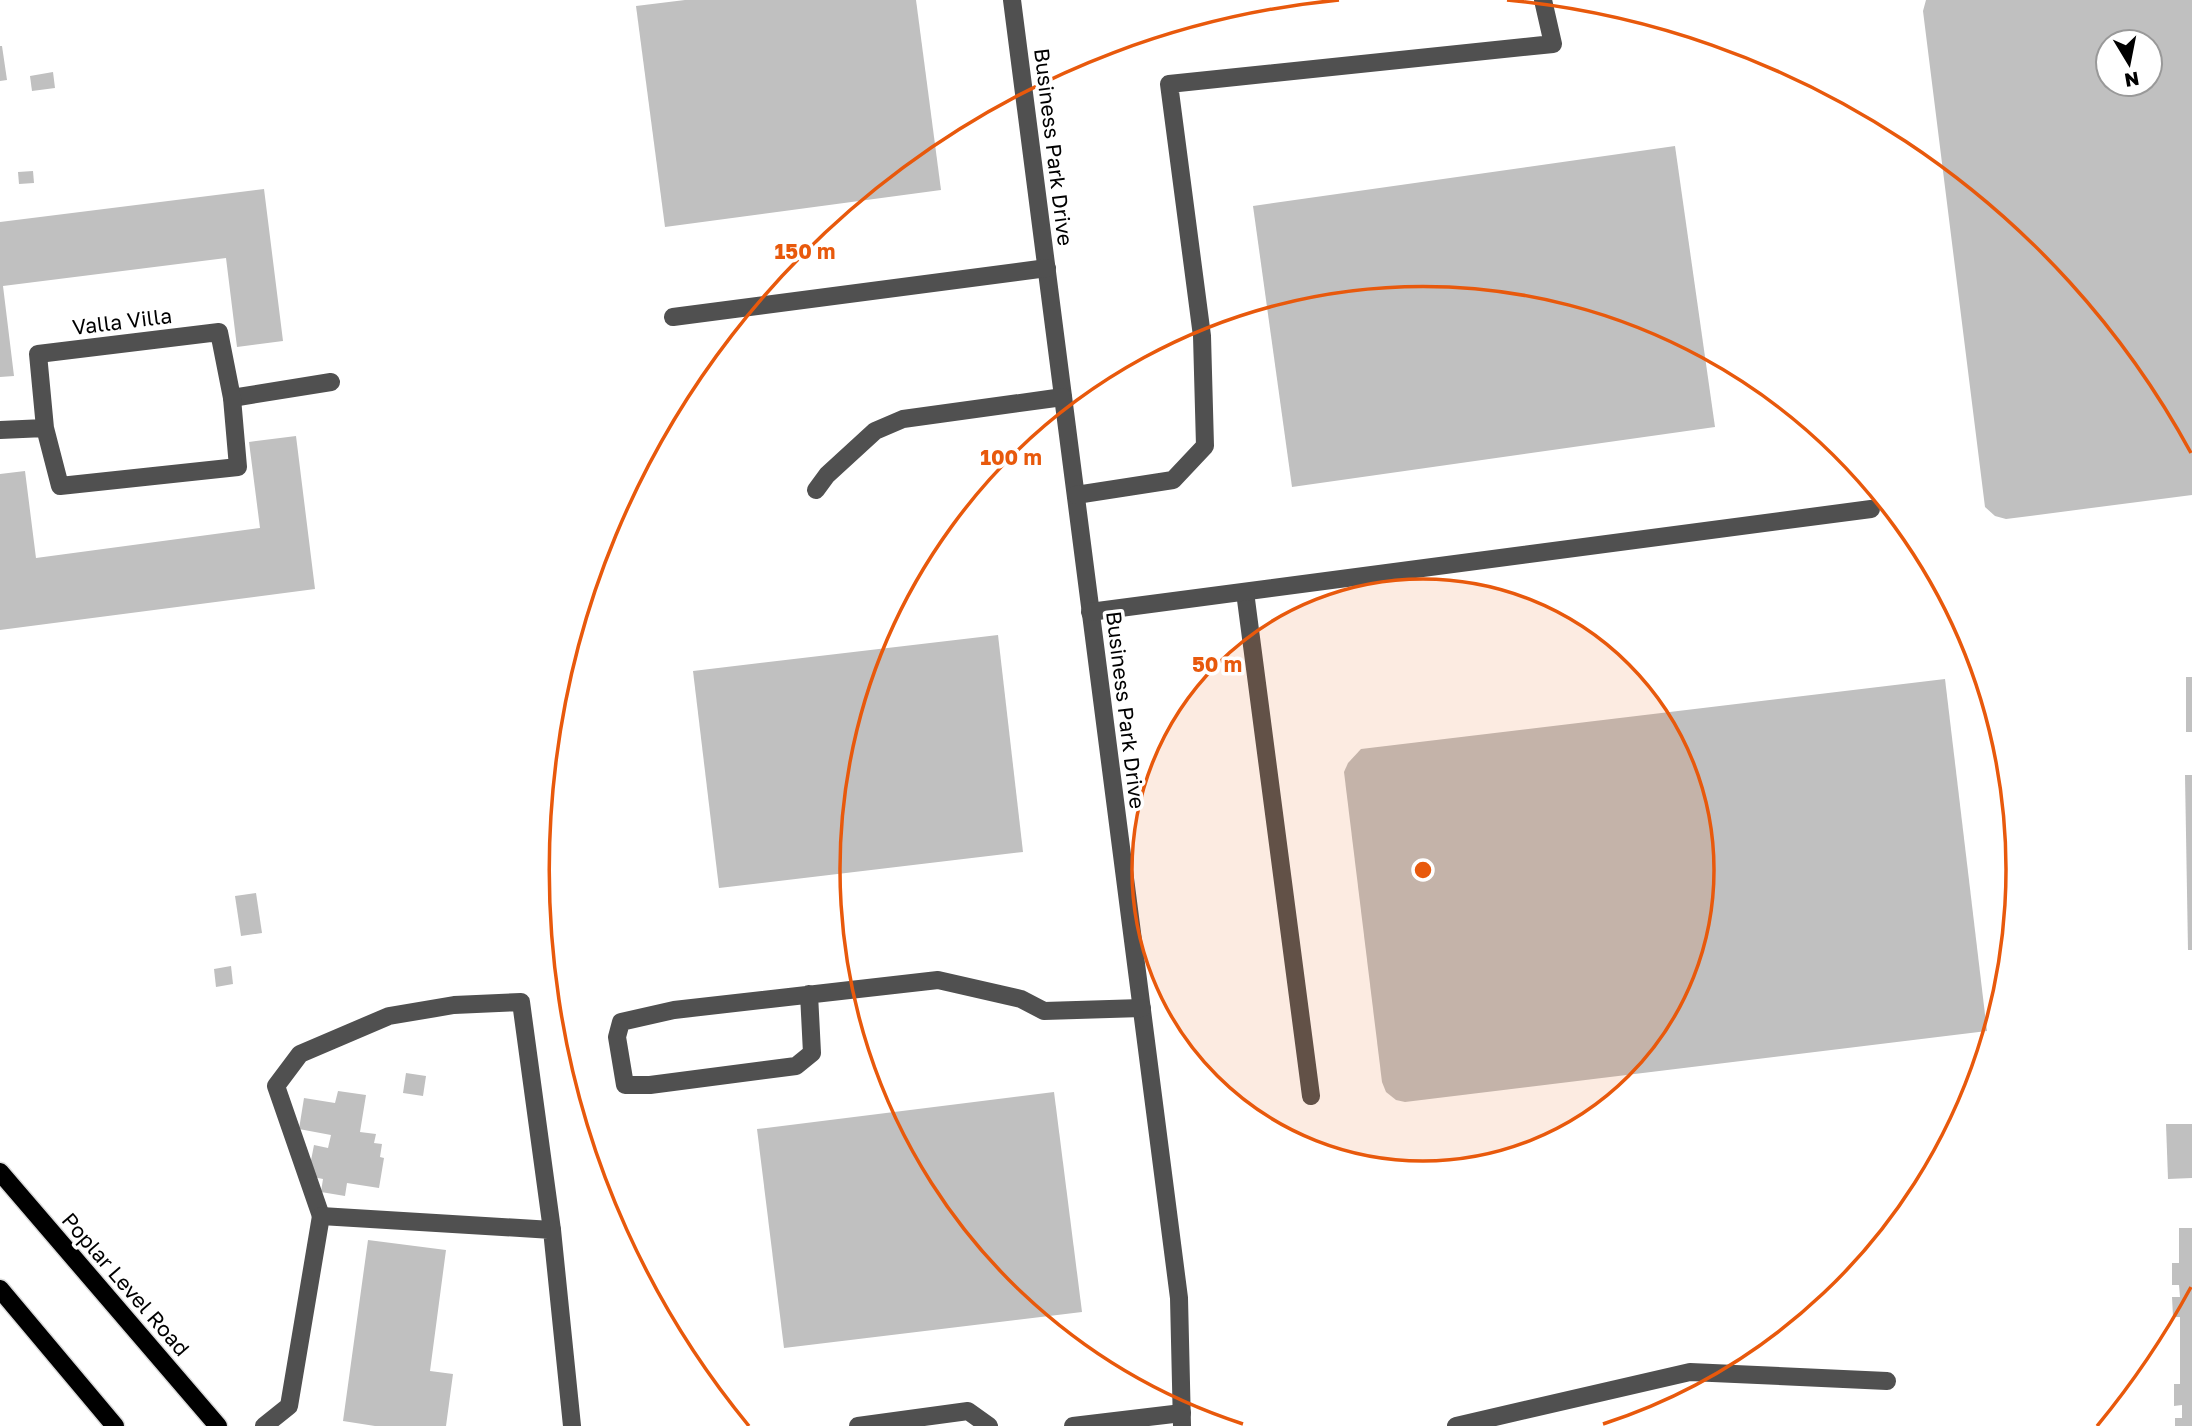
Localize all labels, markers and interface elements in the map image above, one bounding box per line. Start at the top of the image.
north arrow [2094,28,2164,98]
street label: Business Park Drive [1029,47,1079,247]
text: N [2123,68,2141,93]
text: 150 m [775,238,835,264]
street label: Valla Villa [71,302,173,340]
text: 100 m [980,444,1042,470]
street label: Business Park Drive [1101,610,1151,810]
text: 50 m [1192,651,1242,677]
centre of rings [1411,858,1435,882]
street label: Poplar Level Road [57,1207,195,1361]

